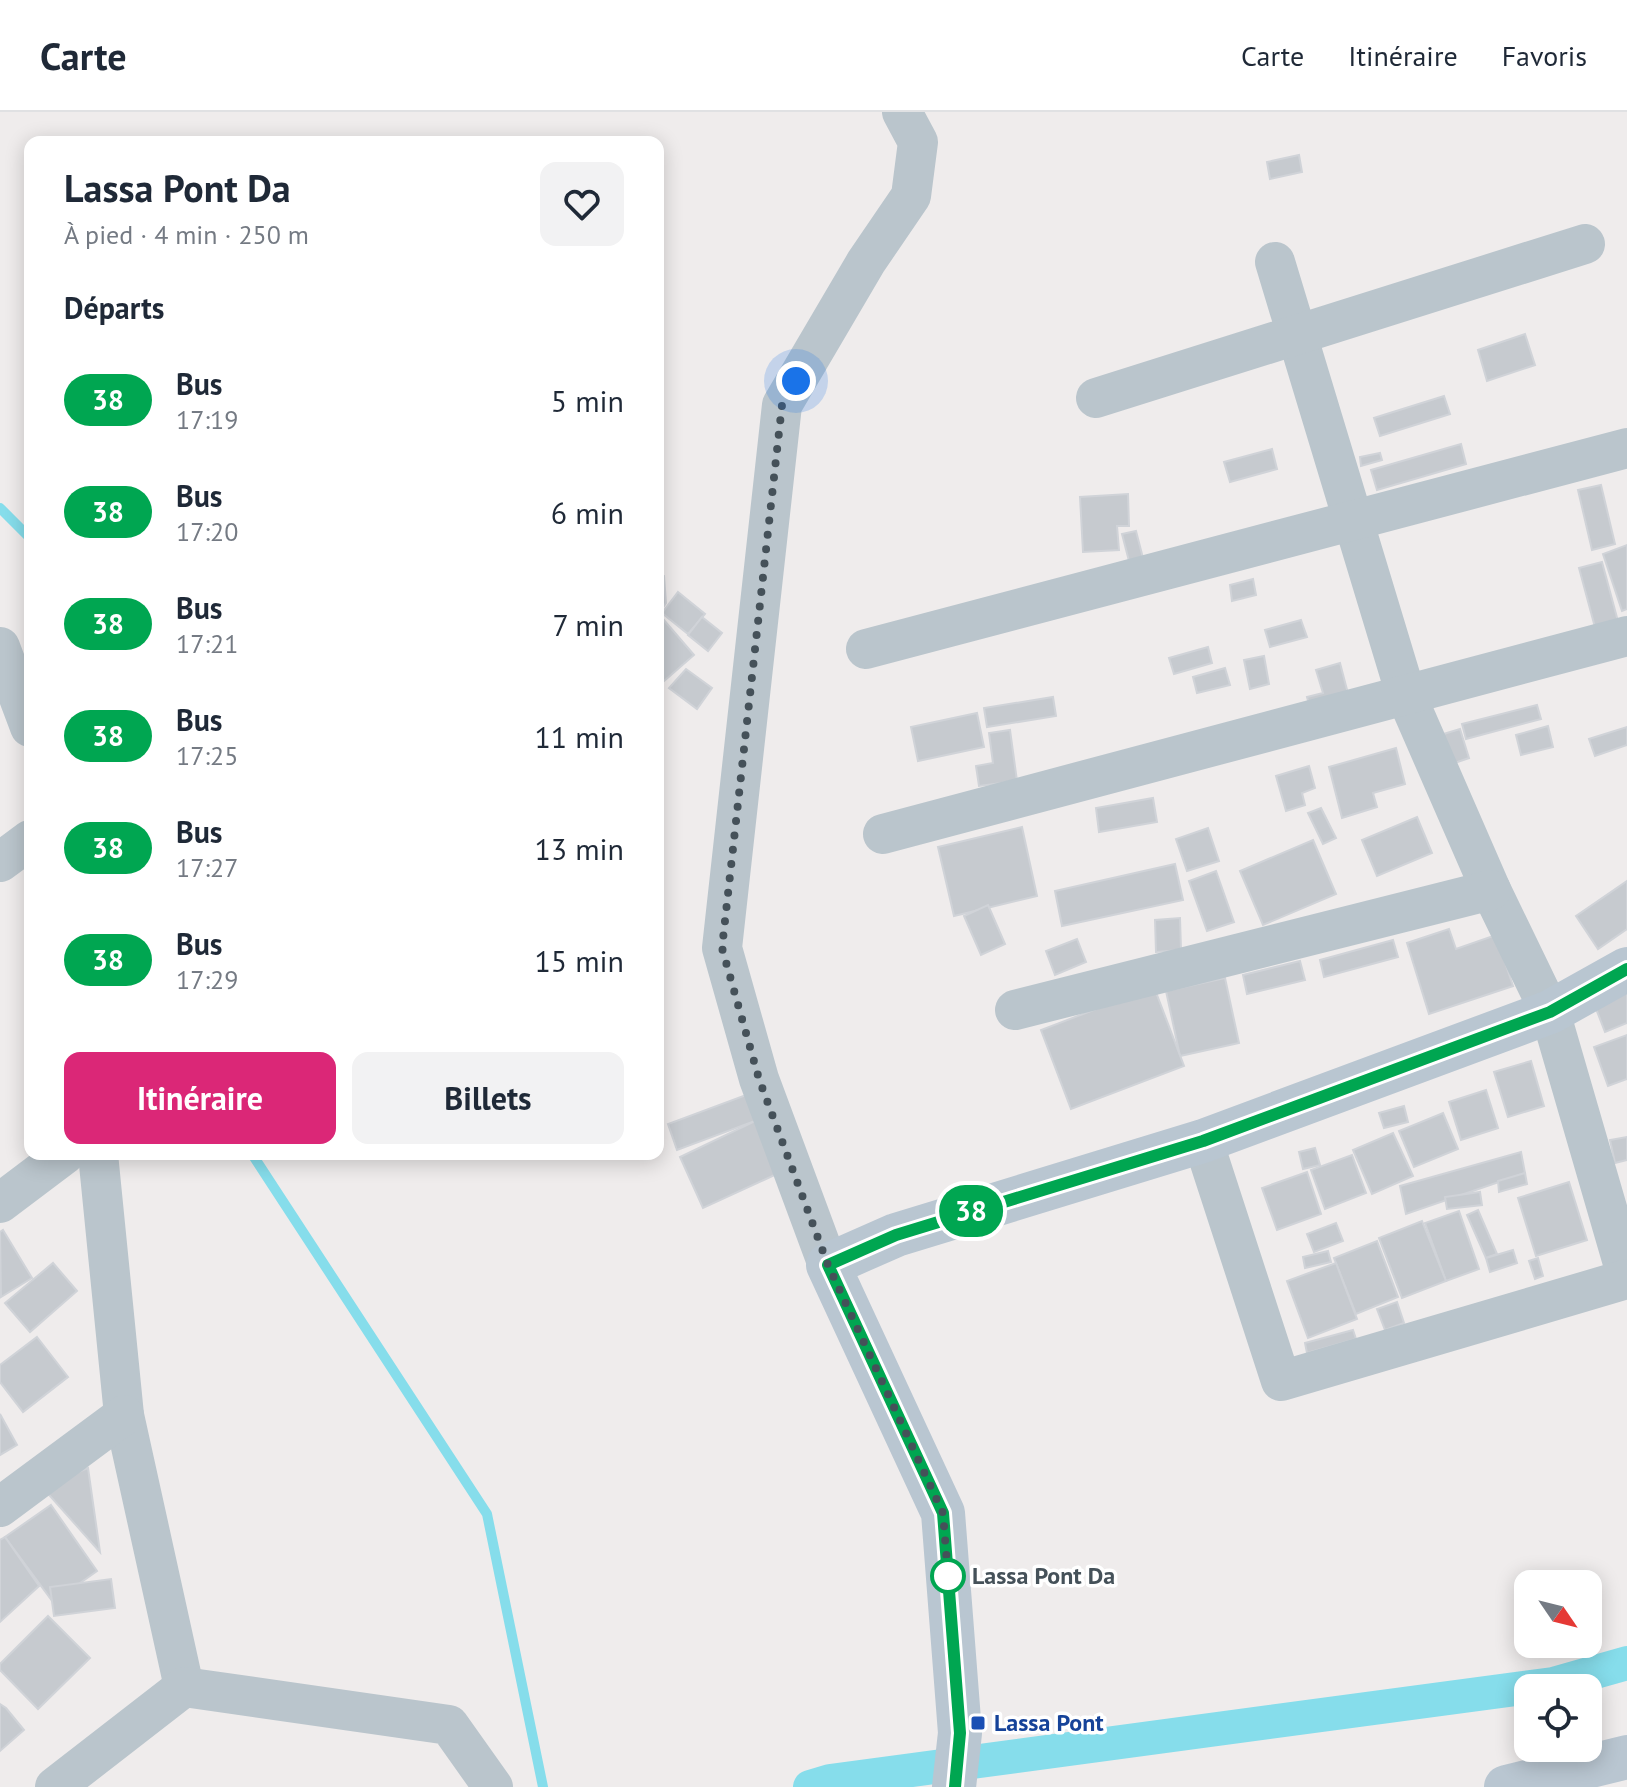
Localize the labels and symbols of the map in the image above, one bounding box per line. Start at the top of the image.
your location [776,361,816,401]
line badge: 38 [935,1185,1007,1237]
marker: Lassa Pont Da [931,1559,965,1593]
place label: Lassa Pont Da [972,1560,1115,1591]
north arrow [1514,1570,1602,1658]
place label: Lassa Pont [994,1707,1104,1738]
marker: Lassa Pont [969,1714,987,1732]

